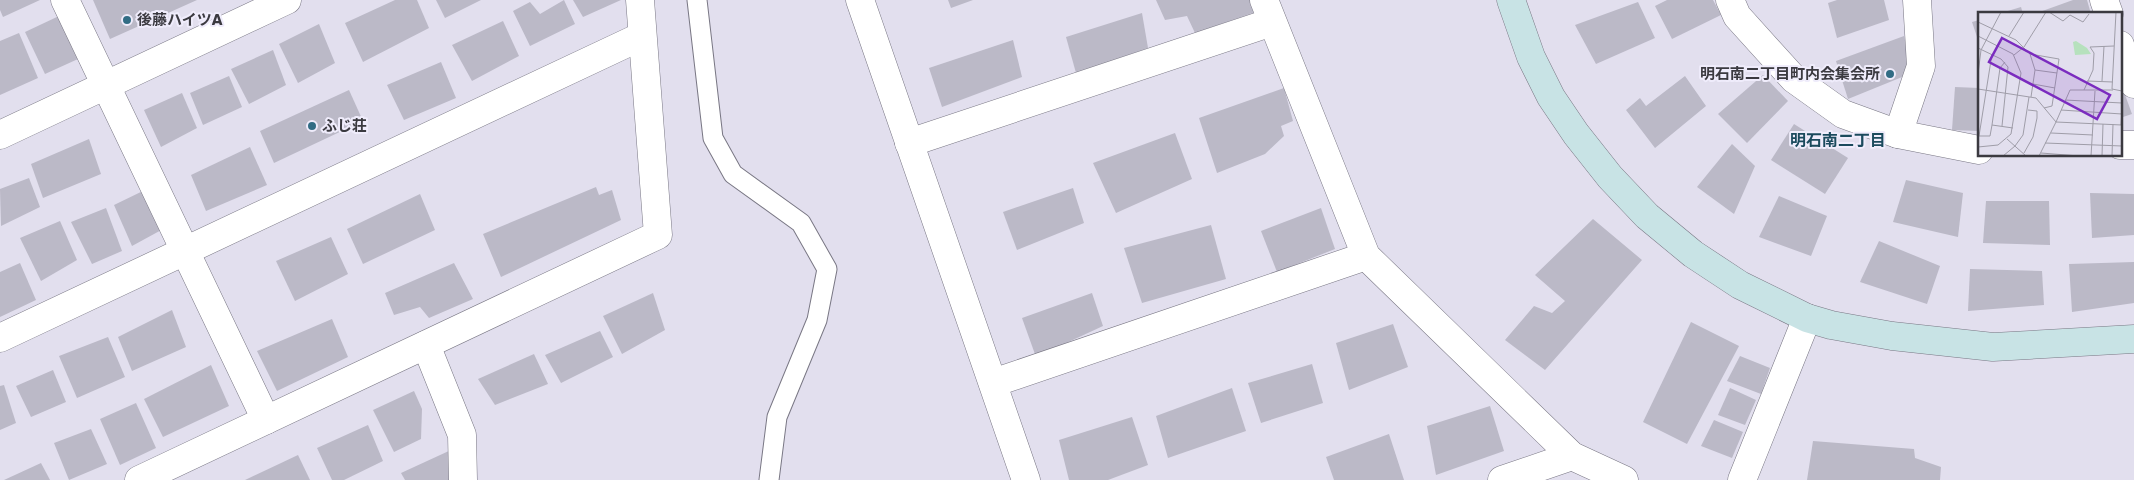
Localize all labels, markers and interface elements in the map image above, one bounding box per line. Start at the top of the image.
place label: 後藤ハイツA [137,11,223,29]
inset map [1978,12,2122,156]
marker: 後藤ハイツA [121,14,133,26]
place label: 明石南二丁目町内会集会所 [1700,65,1880,83]
marker: 明石南二丁目町内会集会所 [1884,68,1896,80]
place label: ふじ荘 [322,117,367,135]
marker: ふじ荘 [306,120,318,132]
district label: 明石南二丁目 [1790,131,1886,150]

